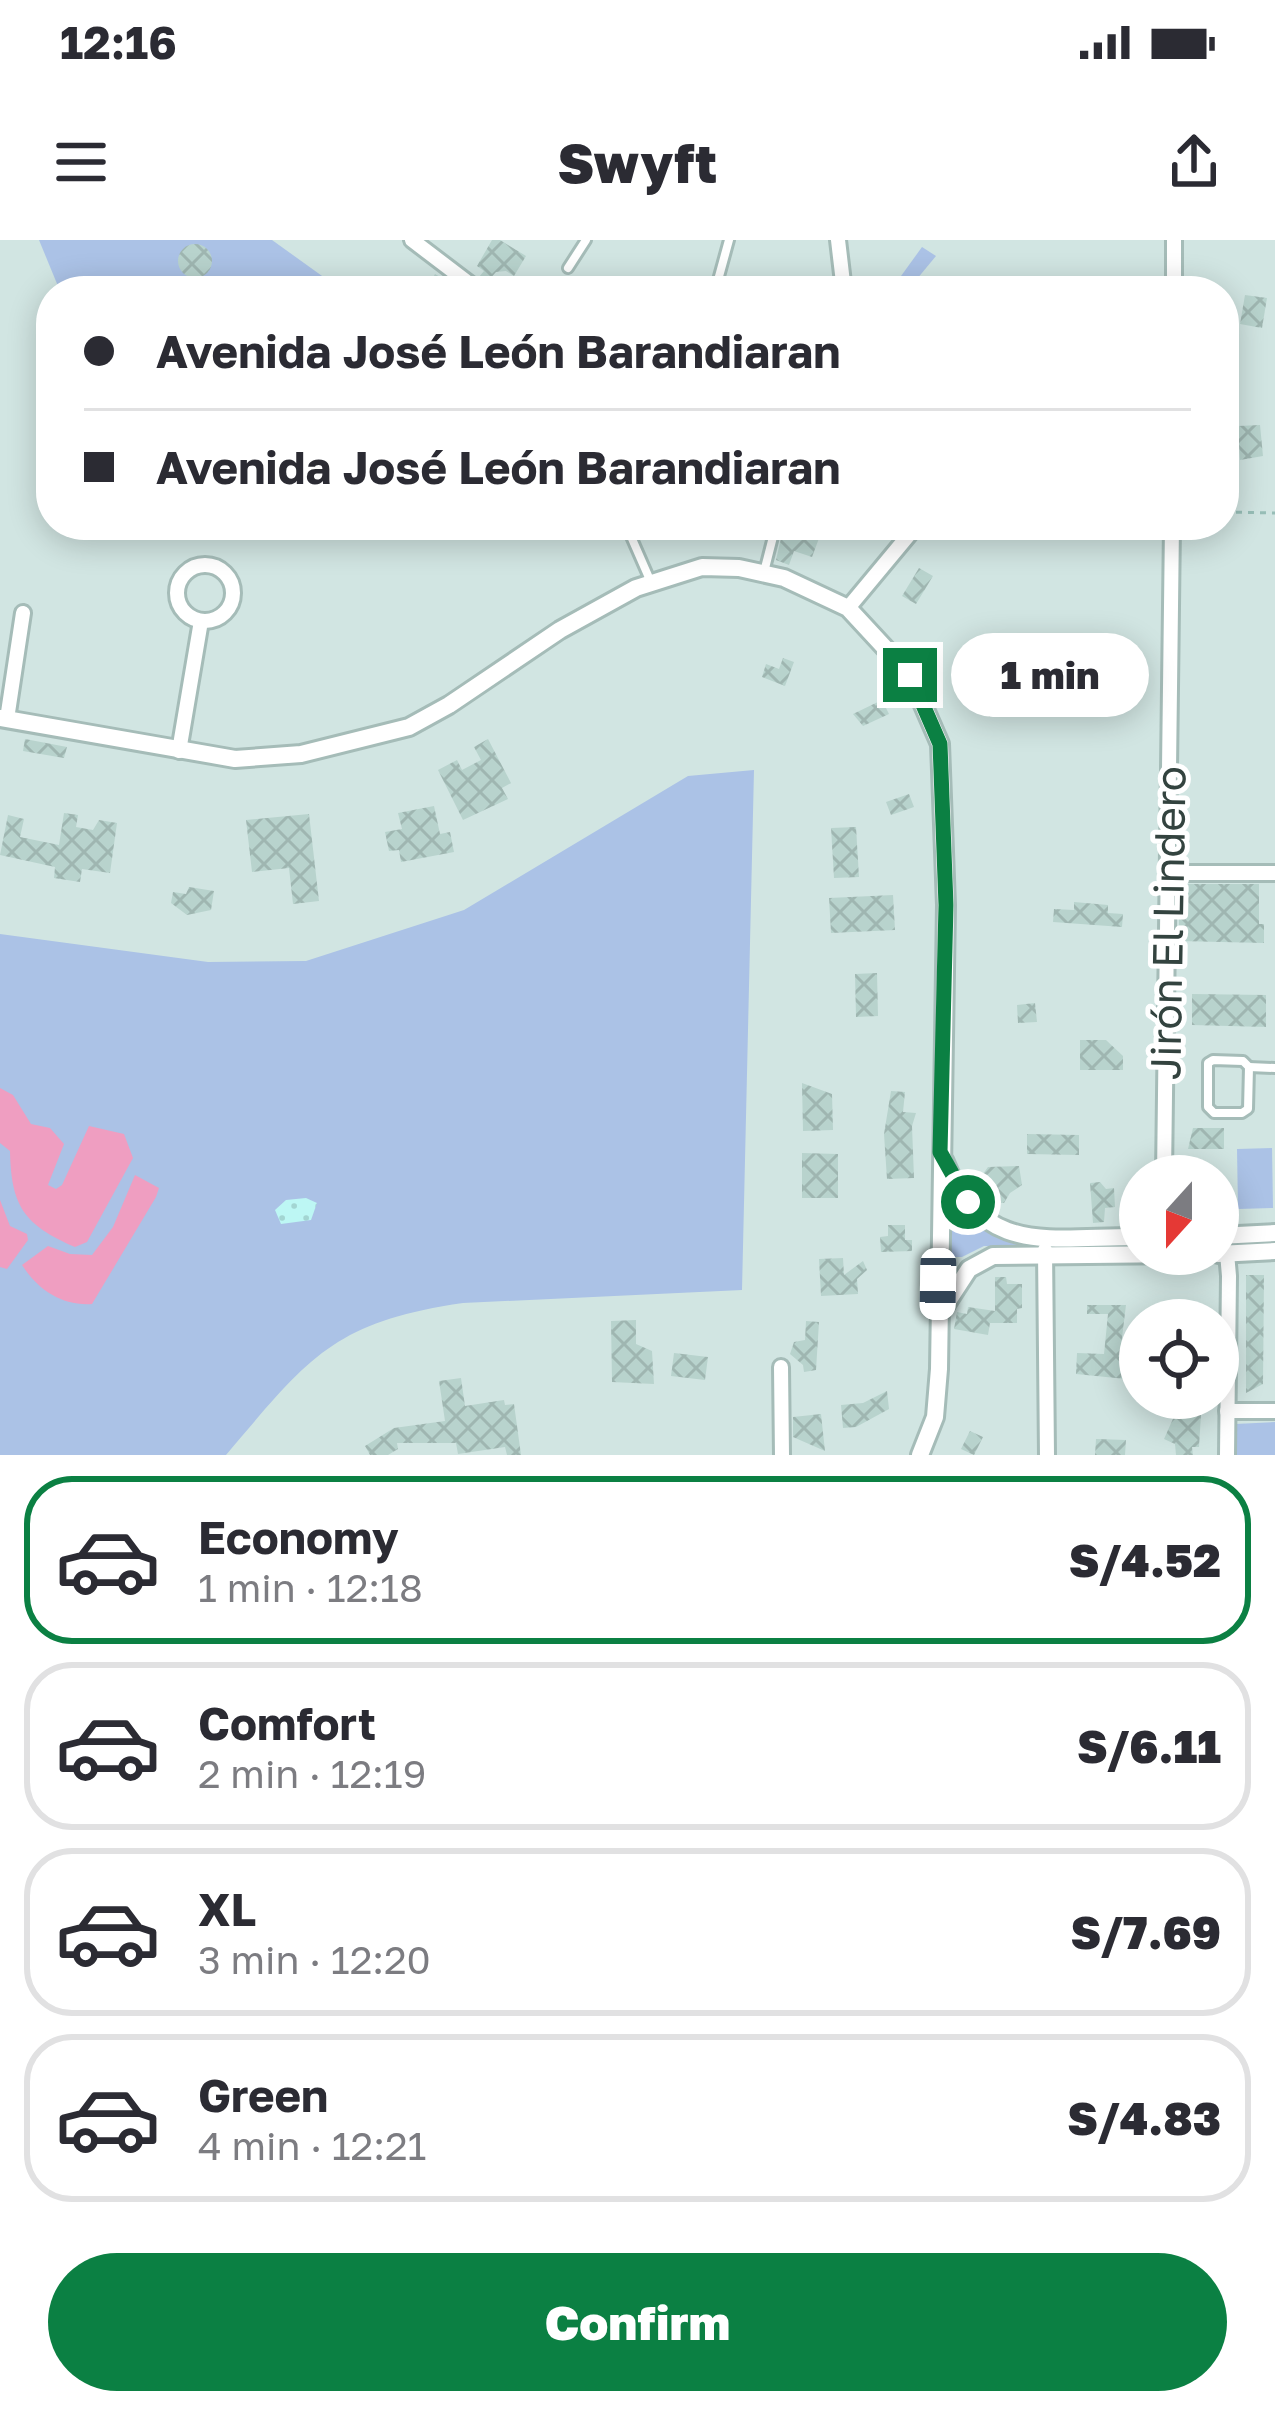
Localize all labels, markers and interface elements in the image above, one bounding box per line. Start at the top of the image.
text: 12:16 [60,15,177,69]
icon: menu [48,129,114,195]
icon: share [1161,129,1227,195]
text: Swyft [558,130,717,195]
text: Avenida José León Barandiaran [156,324,840,378]
text: Avenida José León Barandiaran [156,440,840,494]
callout: 1 min [952,633,1150,717]
route end [883,648,937,702]
text: 1 min [1000,651,1100,698]
street label: Jirón El Lindero [1139,766,1195,1080]
north arrow [1119,1155,1239,1275]
map controls [1119,1155,1239,1419]
route start [941,1175,995,1229]
car [919,1248,957,1320]
button: locate [1119,1299,1239,1419]
icon: car [54,1506,162,1614]
text: Economy [198,1510,399,1564]
text: S/4.52 [1069,1533,1221,1587]
text: 1 min · 12:18 [198,1564,423,1611]
icon: car [54,1692,162,1800]
text: Comfort [198,1696,376,1750]
text: S/6.11 [1077,1719,1221,1773]
text: 2 min · 12:19 [198,1750,426,1797]
icon: car [54,1878,162,1986]
text: XL [198,1882,256,1936]
text: S/7.69 [1071,1905,1221,1959]
text: 3 min · 12:20 [198,1936,431,1983]
icon: car [54,2064,162,2172]
text: Green [198,2068,328,2122]
text: S/4.83 [1068,2091,1221,2145]
text: 4 min · 12:21 [198,2122,426,2169]
button: Confirm [48,2253,1227,2391]

